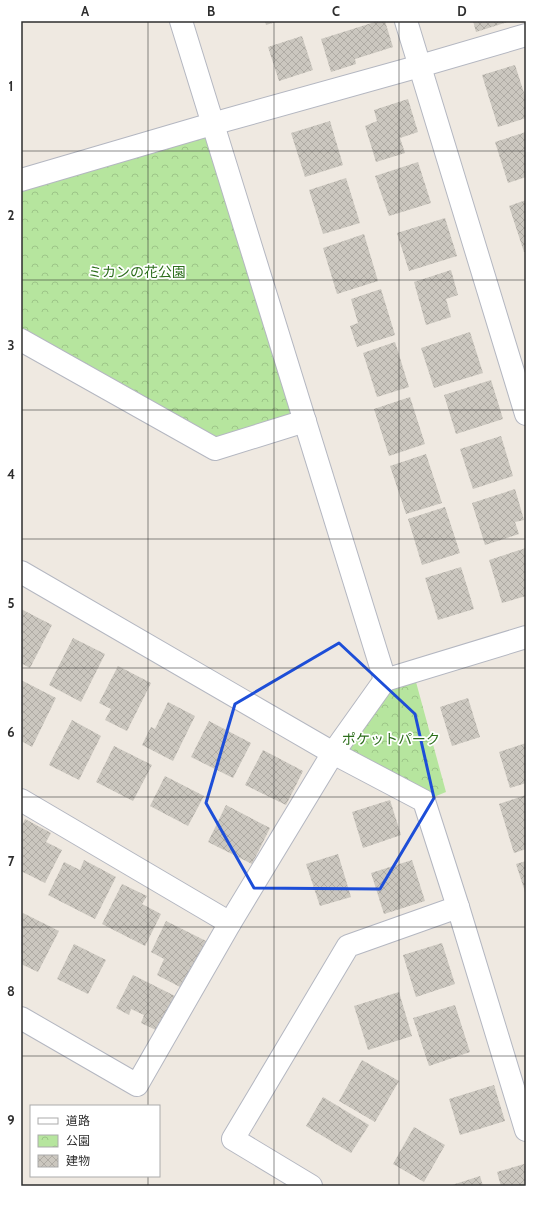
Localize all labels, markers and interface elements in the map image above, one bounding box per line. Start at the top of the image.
text: A [81,3,90,19]
text: B [207,3,215,19]
text: C [332,3,340,19]
text: D [457,3,467,19]
text: 1 [9,78,13,94]
text: 2 [8,207,15,223]
park label: ミカンの花公園 [88,263,186,281]
text: 3 [7,337,15,353]
text: 4 [7,466,15,482]
text: 5 [8,595,15,611]
text: 6 [7,724,15,740]
park label: ポケットパーク [342,730,440,748]
text: 7 [8,853,15,869]
text: 8 [7,983,15,999]
legend [30,1105,160,1177]
text: 9 [7,1112,15,1128]
text: 道路 [66,1113,90,1128]
text: 公園 [66,1133,90,1148]
text: 建物 [66,1153,90,1168]

